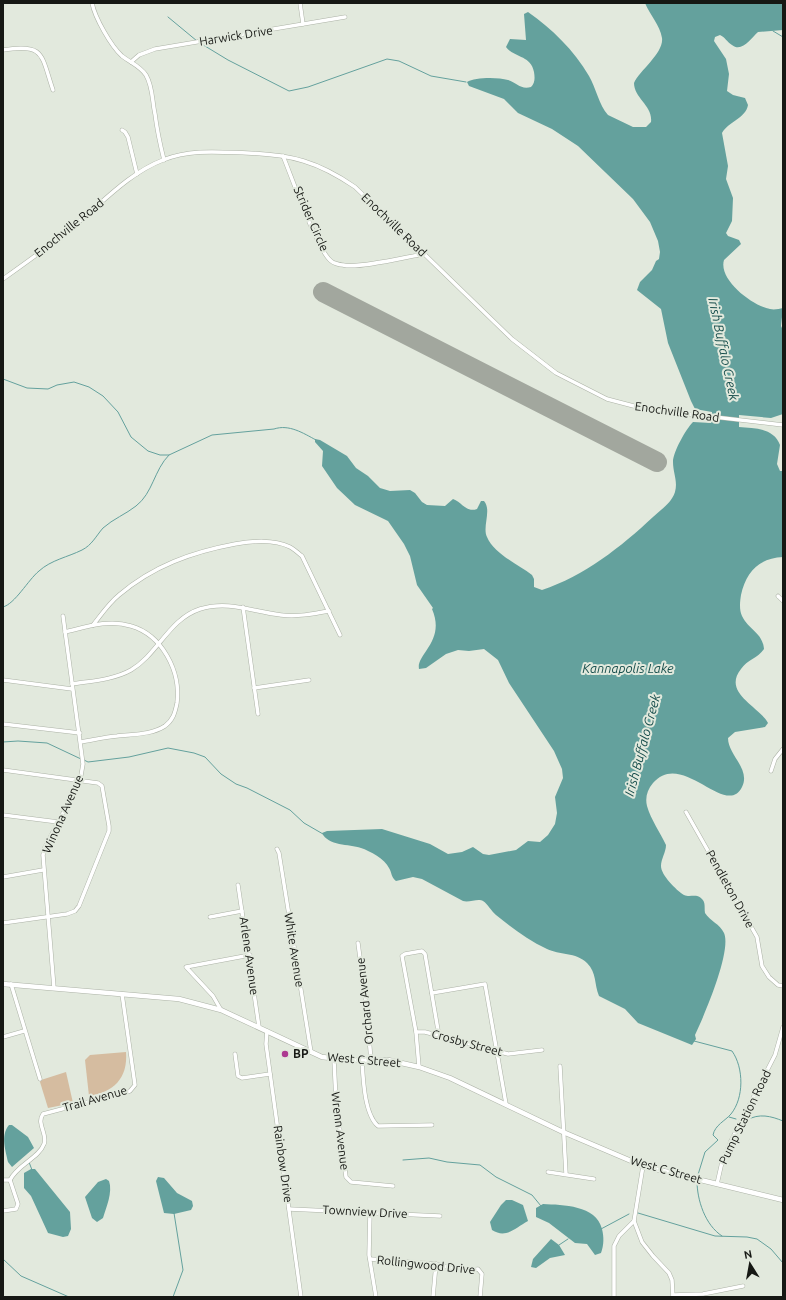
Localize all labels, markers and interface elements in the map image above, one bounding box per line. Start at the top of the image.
street label: Harwick Drive [198,23,274,48]
street label: Strider Circle [291,184,332,253]
street label: Enochville Road [359,190,429,259]
street label: Enochville Road [32,196,106,259]
water label: Irish Buffalo Creek [705,296,742,402]
street label: Enochville Road [634,399,720,424]
water label: Kannapolis Lake [582,661,674,675]
water label: Irish Buffalo Creek [622,692,663,798]
street label: Winona Avenue [39,773,86,855]
street label: Pendleton Drive [704,848,757,930]
street label: White Avenue [282,912,307,988]
street label: Arlene Avenue [238,916,261,996]
street label: Orchard Avenue [353,957,376,1045]
street label: Crosby Street [430,1027,504,1058]
place label: BP [293,1047,309,1060]
marker: BP [280,1049,290,1059]
street label: West C Street [327,1050,402,1069]
street label: Pump Station Road [716,1068,773,1166]
street label: Trail Avenue [61,1083,128,1114]
street label: Wrenn Avenue [329,1091,352,1171]
street label: Rainbow Drive [272,1124,295,1203]
street label: West C Street [629,1153,704,1186]
street label: Townview Drive [322,1203,408,1220]
north arrow [730,1244,770,1284]
text: N [743,1248,753,1261]
street label: Rollingwood Drive [376,1253,476,1276]

